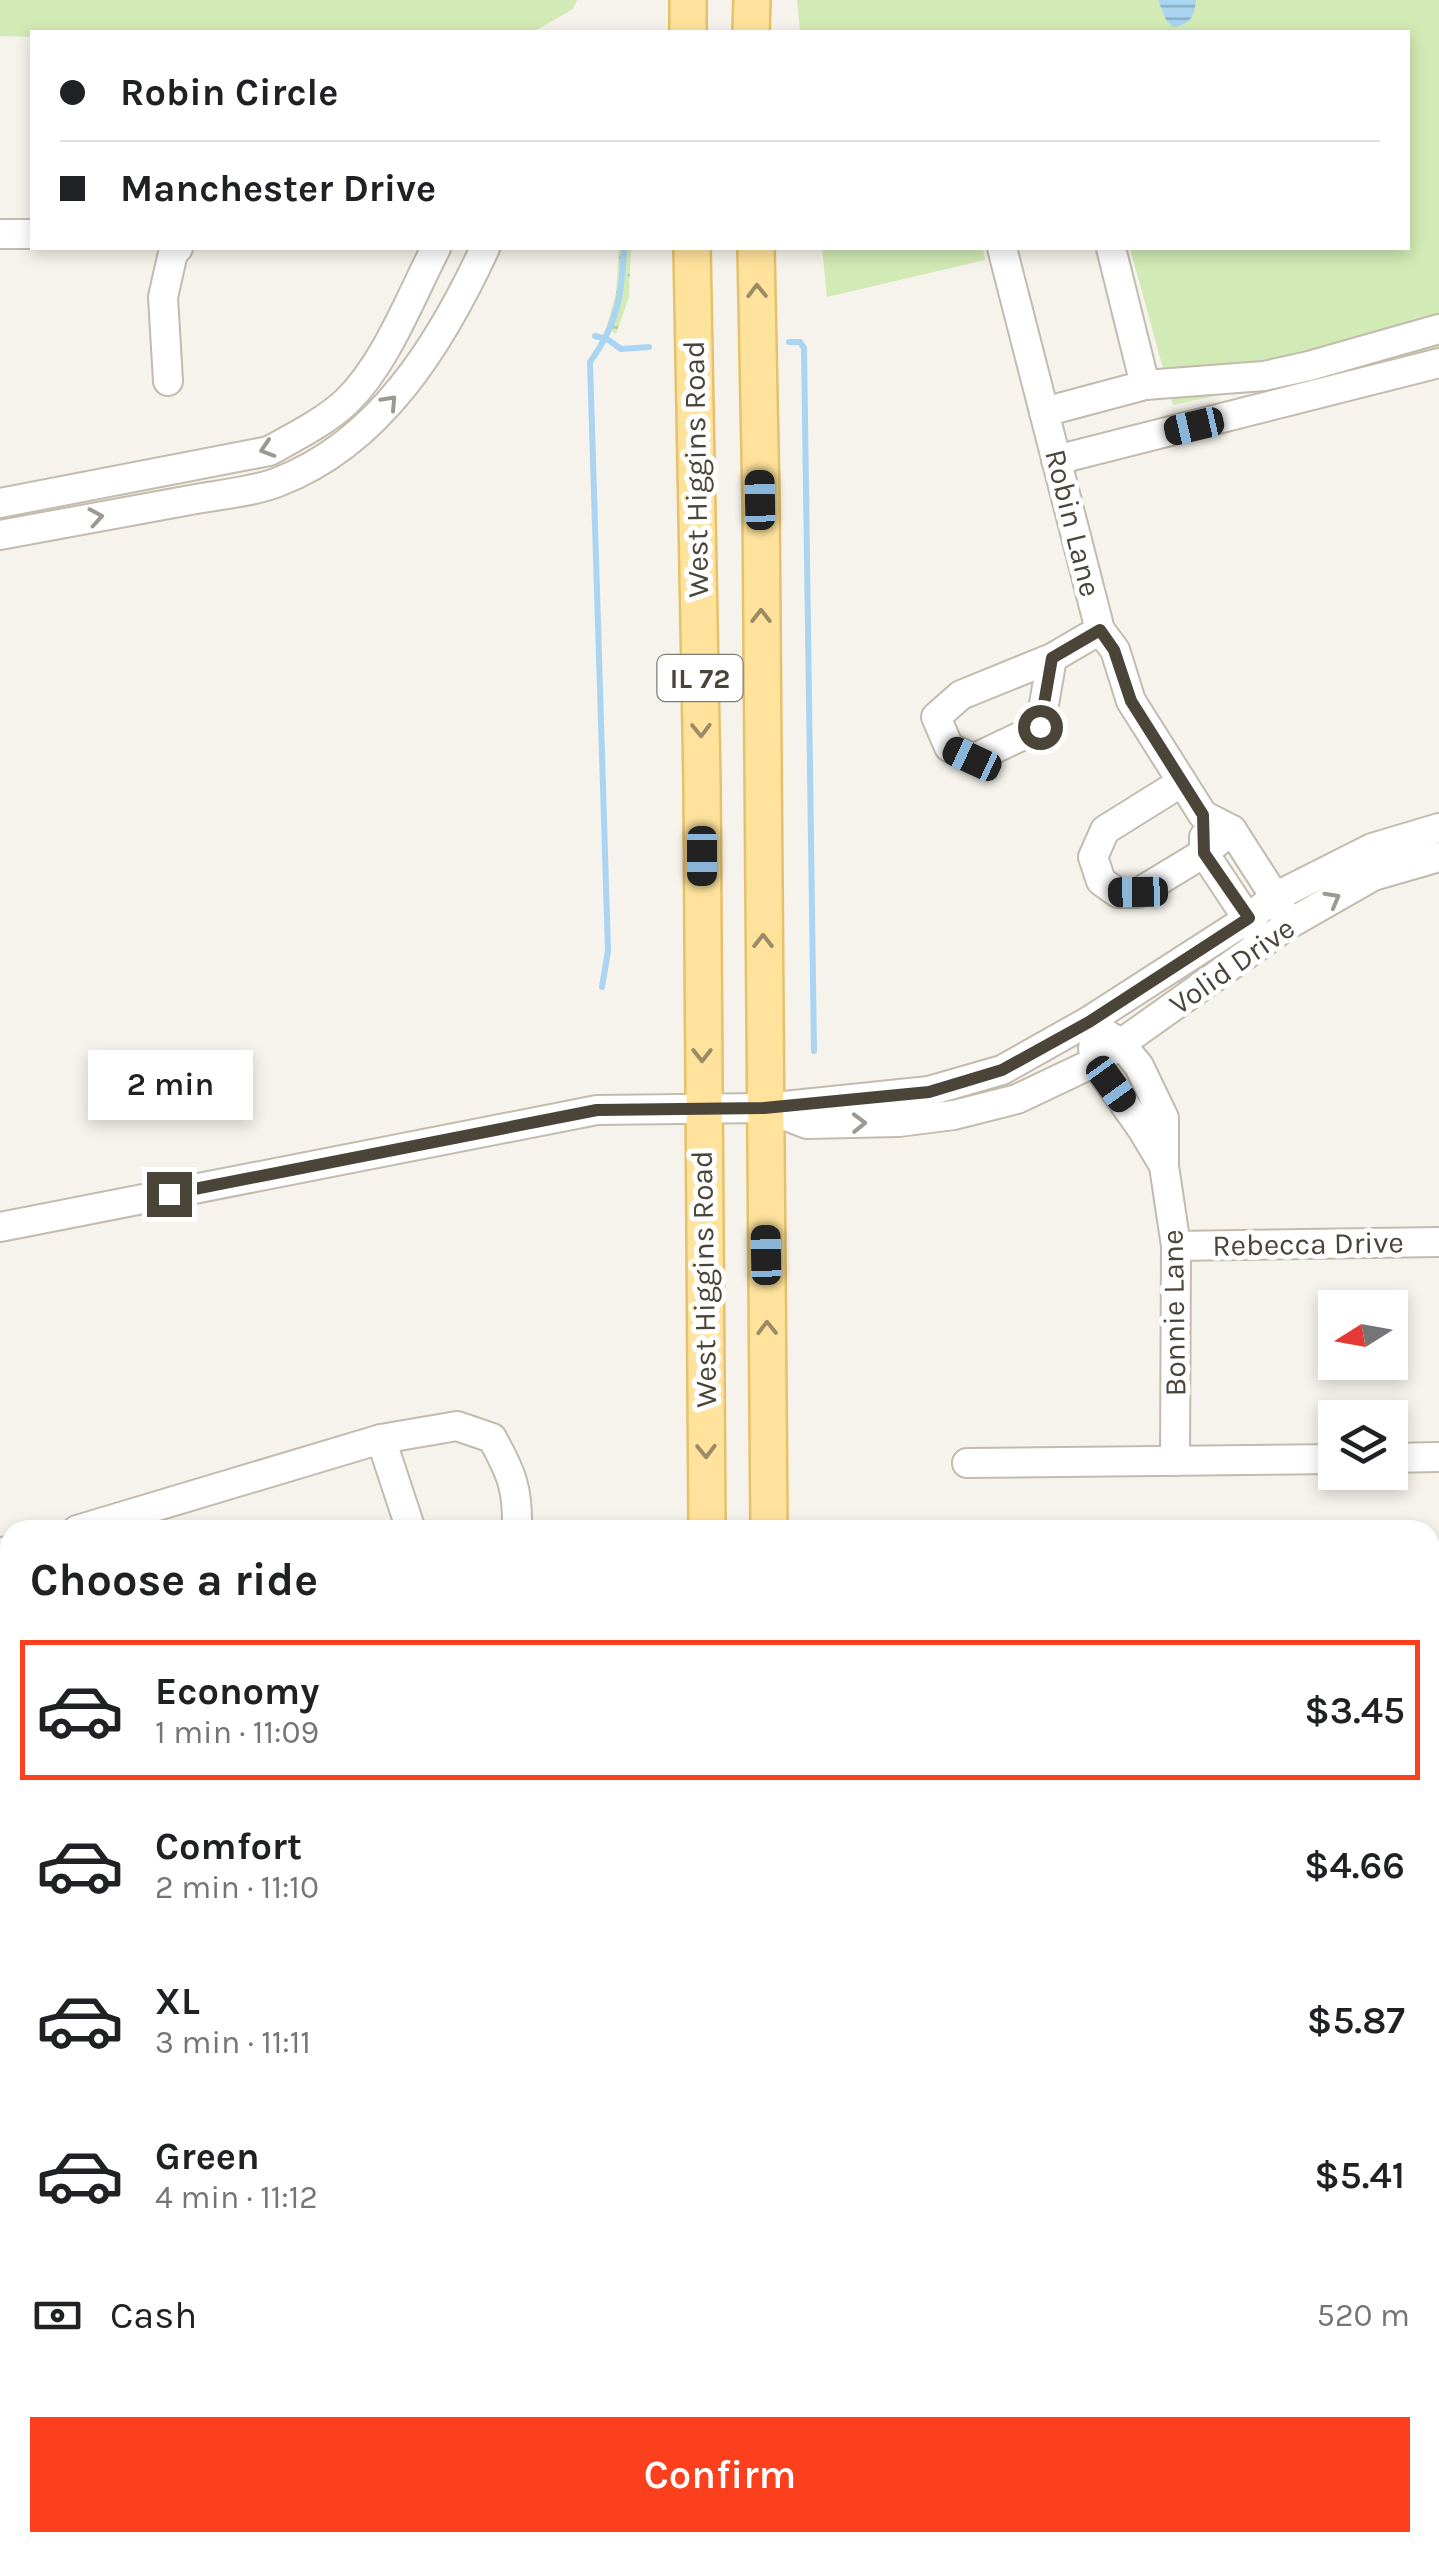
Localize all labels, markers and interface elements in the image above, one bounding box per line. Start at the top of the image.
text: Robin Circle [120,70,338,115]
text: Manchester Drive [120,166,436,211]
one-way arrow [746,282,767,298]
street label: West Higgins Road [676,340,716,598]
one-way arrow [378,395,396,414]
car [1161,405,1227,447]
one-way arrow [259,437,276,457]
street label: Robin Lane [1037,445,1109,601]
car [744,470,776,530]
one-way arrow [88,507,104,528]
one-way arrow [750,607,772,622]
road number: IL 72 [658,655,742,701]
route start [1018,705,1063,750]
one-way arrow [690,722,711,738]
car [938,733,1006,785]
car [687,826,717,886]
car [1108,876,1168,908]
one-way arrow [1322,892,1340,912]
street label: Volid Drive [1162,910,1302,1022]
one-way arrow [753,932,774,948]
one-way arrow [692,1047,713,1063]
callout: 2 min [86,1049,252,1119]
car [1081,1051,1141,1117]
text: 2 min [127,1066,214,1103]
one-way arrow [852,1112,868,1133]
street label: West Higgins Road [684,1150,724,1408]
route end [147,1172,192,1217]
street label: Rebecca Drive [1212,1224,1404,1264]
car [750,1225,782,1285]
street label: Bonnie Lane [1155,1229,1193,1397]
north arrow [1318,1290,1408,1380]
map controls [1318,1290,1408,1490]
one-way arrow [756,1319,778,1334]
button: layers [1318,1400,1408,1490]
one-way arrow [695,1444,717,1460]
text: Choose a ride [30,1554,318,1606]
icon: car [35,1665,125,1755]
text: Economy [155,1669,319,1714]
text: $3.45 [1304,1688,1405,1733]
text: 1 min · 11:09 [155,1714,319,1751]
icon: car [35,1820,125,1910]
text: Comfort [155,1824,302,1869]
text: $4.66 [1304,1843,1405,1888]
text: 2 min · 11:10 [155,1869,319,1906]
icon: car [35,1975,125,2065]
text: XL [155,1979,200,2024]
text: $5.87 [1307,1998,1405,2043]
text: 3 min · 11:11 [155,2024,311,2061]
icon: car [35,2130,125,2220]
text: Green [155,2134,260,2179]
text: $5.41 [1314,2153,1405,2198]
text: 4 min · 11:12 [155,2179,318,2216]
icon: cash [30,2288,85,2343]
text: Cash [110,2293,197,2338]
text: 520 m [1317,2297,1410,2334]
button: Confirm [30,2417,1410,2532]

